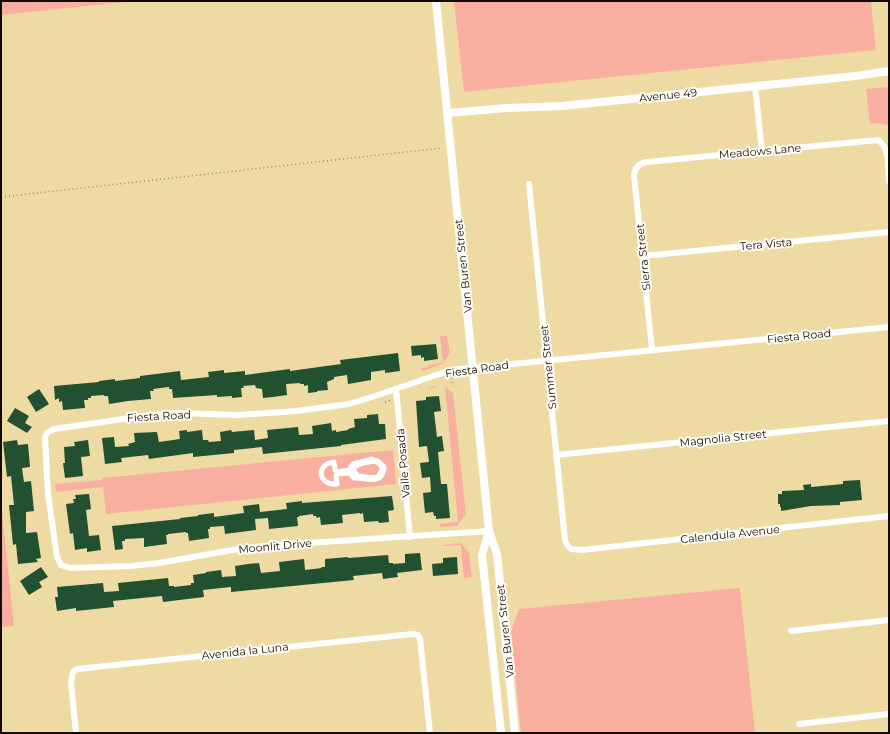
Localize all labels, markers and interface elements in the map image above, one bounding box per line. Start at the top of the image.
street label: Avenue 49 [638,85,698,105]
street label: Meadows Lane [718,140,802,162]
street label: Van Buren Street [451,218,475,314]
street label: Sierra Street [632,222,653,291]
street label: Tera Vista [739,235,793,253]
street label: Summer Street [537,324,559,410]
street label: Fiesta Road [766,326,832,346]
street label: Fiesta Road [444,358,510,380]
street label: Fiesta Road [127,407,191,425]
street label: Magnolia Street [679,426,768,450]
street label: Valle Posada [393,428,413,498]
street label: Calendula Avenue [680,522,781,546]
street label: Moonlit Drive [238,536,313,556]
street label: Van Buren Street [493,583,517,679]
street label: Avenida la Luna [201,639,289,663]

